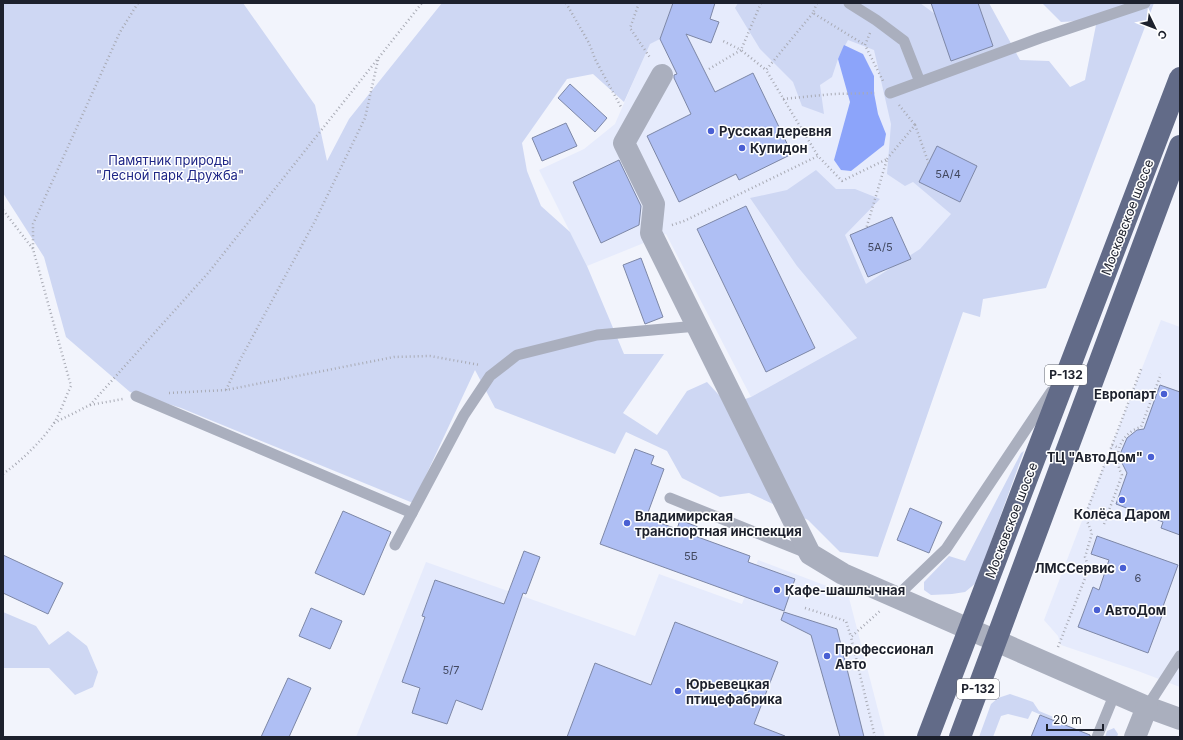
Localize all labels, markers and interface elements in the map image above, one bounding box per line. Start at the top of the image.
north arrow [1135,8,1175,48]
text: С [1154,27,1170,43]
place label: Русская деревня [719,123,832,139]
marker: Русская деревня [706,126,716,136]
place label: Купидон [750,140,807,156]
marker: Купидон [737,143,747,153]
park label: Памятник природы "Лесной парк Дружба" [96,152,244,183]
street label: Московское шоссе [1097,157,1157,277]
house number: 5А/4 [935,167,961,181]
house number: 5А/5 [867,240,893,254]
road number: Р-132 [1045,365,1087,385]
place label: Европарт [1094,386,1156,402]
marker: Европарт [1159,389,1169,399]
place label: ТЦ "АвтоДом" [1047,449,1143,465]
marker: ТЦ "АвтоДом" [1146,452,1156,462]
street label: Московское шоссе [981,460,1041,580]
marker: Колёса Даром [1117,495,1127,505]
place label: Колёса Даром [1074,506,1170,522]
place label: Владимирская транспортная инспекция [635,508,802,539]
marker: Владимирская транспортная инспекция [622,518,632,528]
house number: 5Б [684,549,698,563]
place label: ЛМССервис [1035,560,1115,576]
marker: ЛМССервис [1118,563,1128,573]
house number: 6 [1135,571,1142,585]
place label: Кафе-шашлычная [785,582,905,598]
marker: Кафе-шашлычная [772,585,782,595]
place label: АвтоДом [1105,602,1166,618]
marker: АвтоДом [1092,605,1102,615]
place label: Профессионал Авто [835,641,934,672]
marker: Профессионал Авто [822,651,832,661]
house number: 5/7 [443,663,459,677]
place label: Юрьевецкая птицефабрика [686,676,782,707]
road number: Р-132 [957,679,999,699]
marker: Юрьевецкая птицефабрика [673,686,683,696]
scale bar [1047,706,1103,732]
text: 20 m [1053,712,1082,727]

